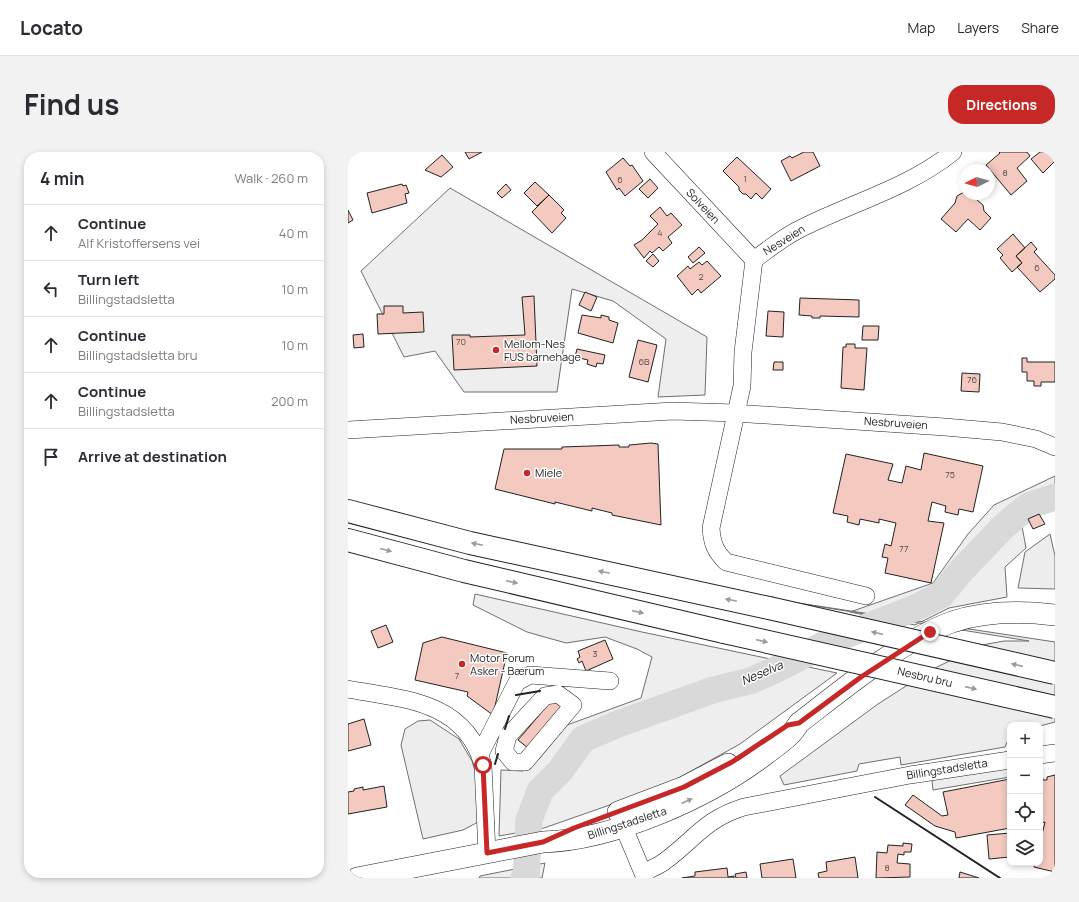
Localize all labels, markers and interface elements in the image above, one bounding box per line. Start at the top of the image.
text: Locato [20,15,83,41]
text: Map [907,18,935,37]
text: Layers [957,18,999,37]
text: Share [1021,18,1059,37]
text: Find us [24,85,119,123]
button: Directions [948,85,1055,124]
north arrow [959,164,995,200]
house number: 8 [1002,166,1008,179]
text: 4 min [40,167,84,190]
text: Walk · 260 m [235,169,308,187]
house number: 1 [743,172,747,185]
house number: 6 [617,173,623,186]
street label: Solveien [683,185,724,227]
text: Continue [78,213,146,234]
street label: Nesveien [760,221,808,258]
icon: ahead [40,222,62,244]
text: 40 m [279,224,308,242]
house number: 4 [657,226,663,239]
text: Alf Kristoffersens vei [78,234,200,252]
house number: 6 [1034,261,1040,274]
text: Turn left [78,269,140,290]
house number: 2 [698,270,704,283]
icon: left [40,278,62,300]
text: 10 m [281,280,308,298]
text: Billingstadsletta [78,290,175,308]
text: Continue [78,325,146,346]
icon: ahead [40,334,62,356]
house number: 70 [456,335,466,348]
text: 10 m [281,336,308,354]
place label: Mellom-Nes FUS barnehage [504,336,582,364]
marker: Mellom-Nes FUS barnehage [491,345,501,355]
text: Billingstadsletta bru [78,346,198,364]
house number: 6B [638,355,650,368]
house number: 76 [967,373,977,386]
text: Continue [78,381,146,402]
icon: ahead [40,390,62,412]
text: 200 m [271,392,308,410]
text: Billingstadsletta [78,402,175,420]
street label: Nesbruveien [510,408,574,427]
street label: Nesbruveien [864,413,928,432]
icon: arrive [40,446,62,468]
text: Arrive at destination [78,446,227,467]
place label: Miele [535,465,563,480]
marker: Miele [522,468,532,478]
house number: 75 [945,468,955,481]
one-way arrow [471,541,483,547]
house number: 77 [899,542,909,555]
one-way arrow [379,548,392,554]
one-way arrow [598,569,610,575]
one-way arrow [506,579,518,585]
one-way arrow [725,597,737,603]
one-way arrow [632,609,644,615]
route end [921,623,939,641]
one-way arrow [870,629,883,635]
one-way arrow [756,638,768,644]
house number: 3 [593,647,598,660]
place label: Motor Forum Asker - Bærum [470,650,544,678]
water label: Neselva [738,656,786,689]
marker: Motor Forum Asker - Bærum [457,659,467,669]
one-way arrow [1011,661,1023,667]
street label: Nesbru bru [896,663,954,690]
house number: 7 [455,669,460,682]
one-way arrow [965,685,977,691]
map controls [1007,722,1043,866]
button: + [1007,722,1043,758]
street label: Billingstadsletta [905,755,989,782]
route start [474,756,492,774]
button: − [1007,758,1043,794]
button: locate [1007,794,1043,830]
one-way arrow [682,798,693,804]
street label: Billingstadsletta [586,803,668,842]
button: layers [1007,830,1043,866]
house number: 8 [884,861,890,874]

